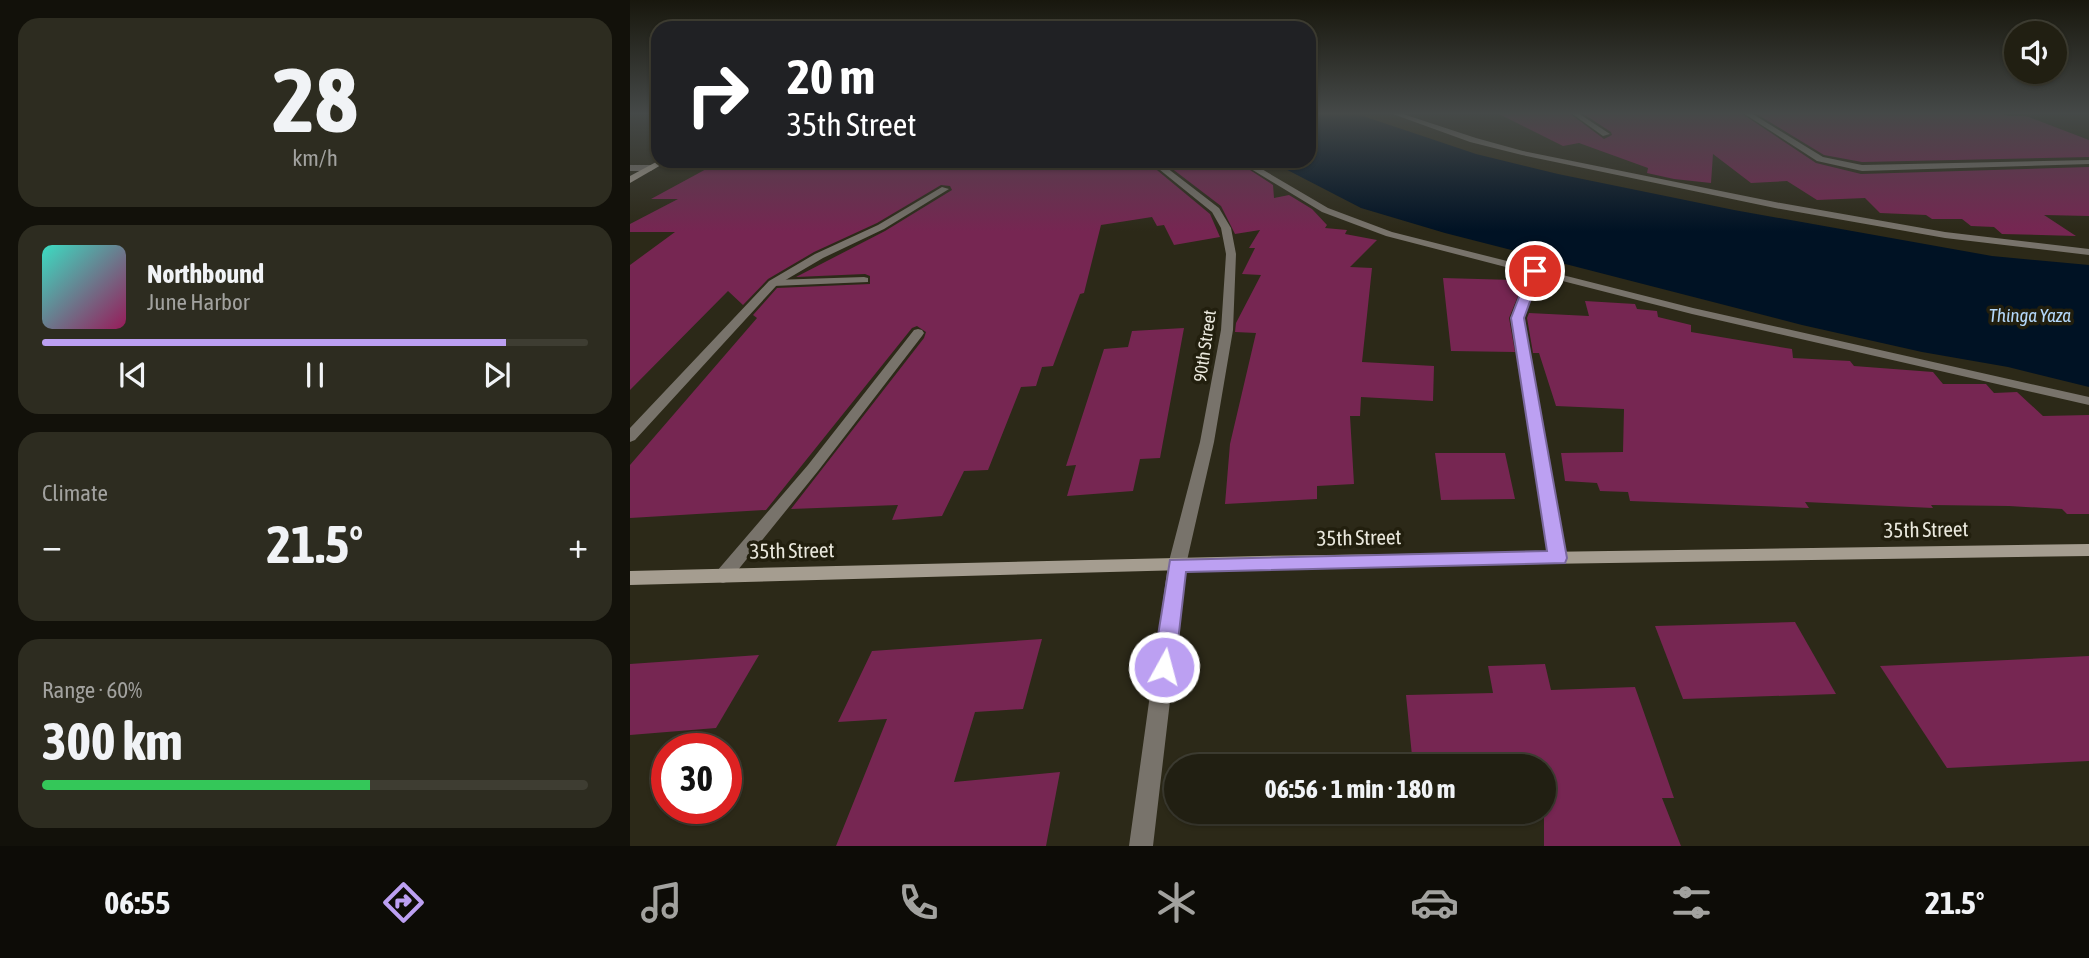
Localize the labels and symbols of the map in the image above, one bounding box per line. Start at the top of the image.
pin [1505,241,1565,301]
water label: Thinga Yaza [1989,304,2071,326]
street label: 90th Street [1189,308,1220,383]
street label: 35th Street [1883,516,1969,542]
street label: 35th Street [1316,524,1402,550]
street label: 35th Street [749,537,835,563]
position arrow [1127,630,1201,704]
speed limit sign: 30 [651,733,742,824]

